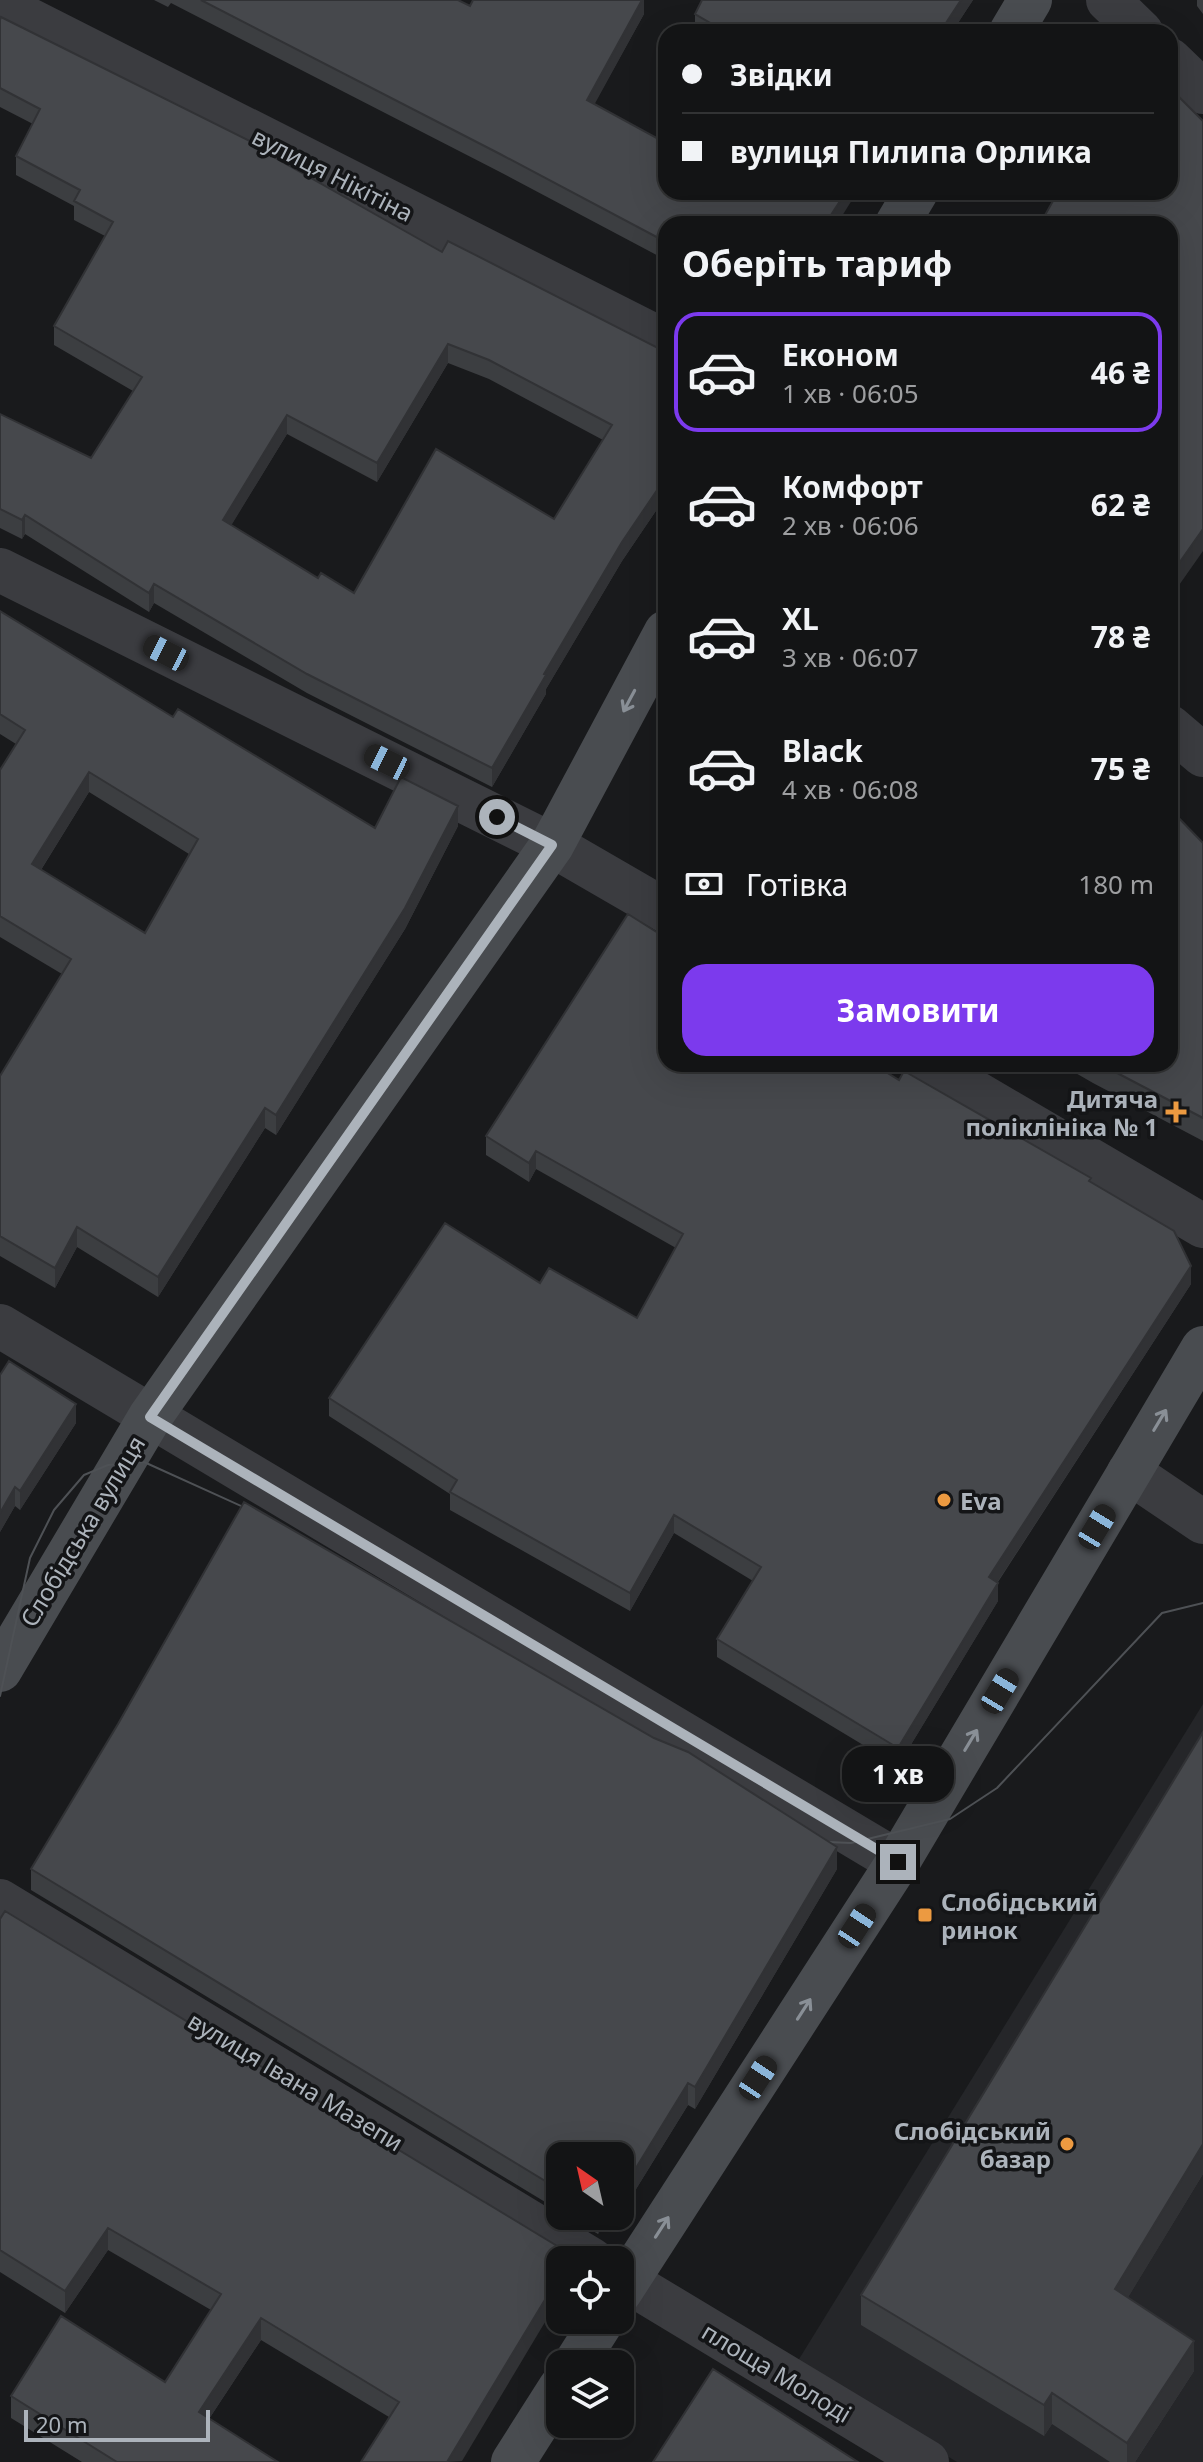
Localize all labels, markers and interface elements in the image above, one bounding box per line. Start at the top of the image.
text: Звідки [730,54,833,95]
street label: вулиця Нікітіна [247,119,419,229]
text: вулиця Пилипа Орлика [730,131,1092,172]
text: Оберіть тариф [682,239,952,288]
text: Економ [782,334,899,375]
icon: car [686,336,758,408]
text: 46 ₴ [1091,352,1150,393]
text: 1 хв · 06:05 [782,375,919,411]
text: Комфорт [782,466,923,507]
icon: car [686,468,758,540]
text: 62 ₴ [1091,484,1150,525]
text: 2 хв · 06:06 [782,507,919,543]
text: XL [782,598,819,639]
icon: car [686,600,758,672]
text: 78 ₴ [1091,616,1150,657]
car [139,631,193,675]
text: 3 хв · 06:07 [782,639,919,675]
one-way arrow [621,689,637,712]
text: Black [782,730,863,771]
icon: car [686,732,758,804]
car [360,741,414,783]
text: 75 ₴ [1091,748,1150,789]
text: 4 хв · 06:08 [782,771,919,807]
route start [479,799,515,835]
icon: cash [682,862,726,906]
text: Готівка [746,864,848,905]
text: 180 m [1078,866,1154,902]
button: Замовити [682,964,1154,1056]
place label: Дитяча поліклініка № 1 [965,1082,1158,1143]
marker: Дитяча поліклініка № 1 [1165,1101,1187,1123]
one-way arrow [1152,1409,1168,1432]
street label: Слобідська вулиця [12,1429,152,1633]
place label: Eva [960,1484,1002,1517]
marker: Eva [935,1491,953,1509]
car [1074,1500,1120,1554]
car [977,1664,1023,1718]
one-way arrow [963,1729,979,1752]
callout: 1 хв [842,1746,954,1802]
text: 1 хв [872,1756,924,1792]
route end [880,1844,916,1880]
place label: Слобідський ринок [941,1885,1098,1946]
car [834,1899,880,1953]
marker: Слобідський ринок [916,1906,934,1924]
one-way arrow [795,1998,812,2020]
street label: вулиця Івана Мазепи [182,2004,410,2158]
car [735,2051,781,2105]
place label: Слобідський базар [894,2114,1051,2175]
marker: Слобідський базар [1058,2135,1076,2153]
north arrow [546,2142,634,2230]
map controls [546,2142,634,2438]
one-way arrow [655,2216,671,2239]
button: locate [546,2246,634,2334]
street label: площа Молоді [696,2314,858,2430]
button: layers [546,2350,634,2438]
scale bar [24,2406,210,2442]
text: 20 m [36,2409,87,2439]

